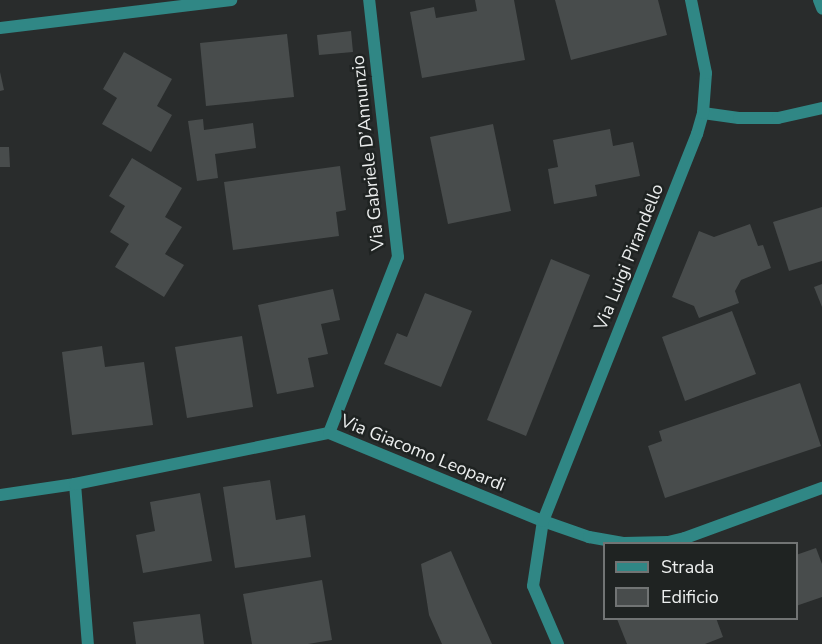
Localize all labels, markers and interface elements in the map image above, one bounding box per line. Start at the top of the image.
street label: Via Gabriele D’Annunzio [347,54,389,252]
street label: Via Luigi Pirandello [590,180,668,334]
street label: Via Giacomo Leopardi [337,410,509,496]
legend [603,542,798,620]
text: Strada [661,555,714,579]
text: Edificio [661,585,719,609]

